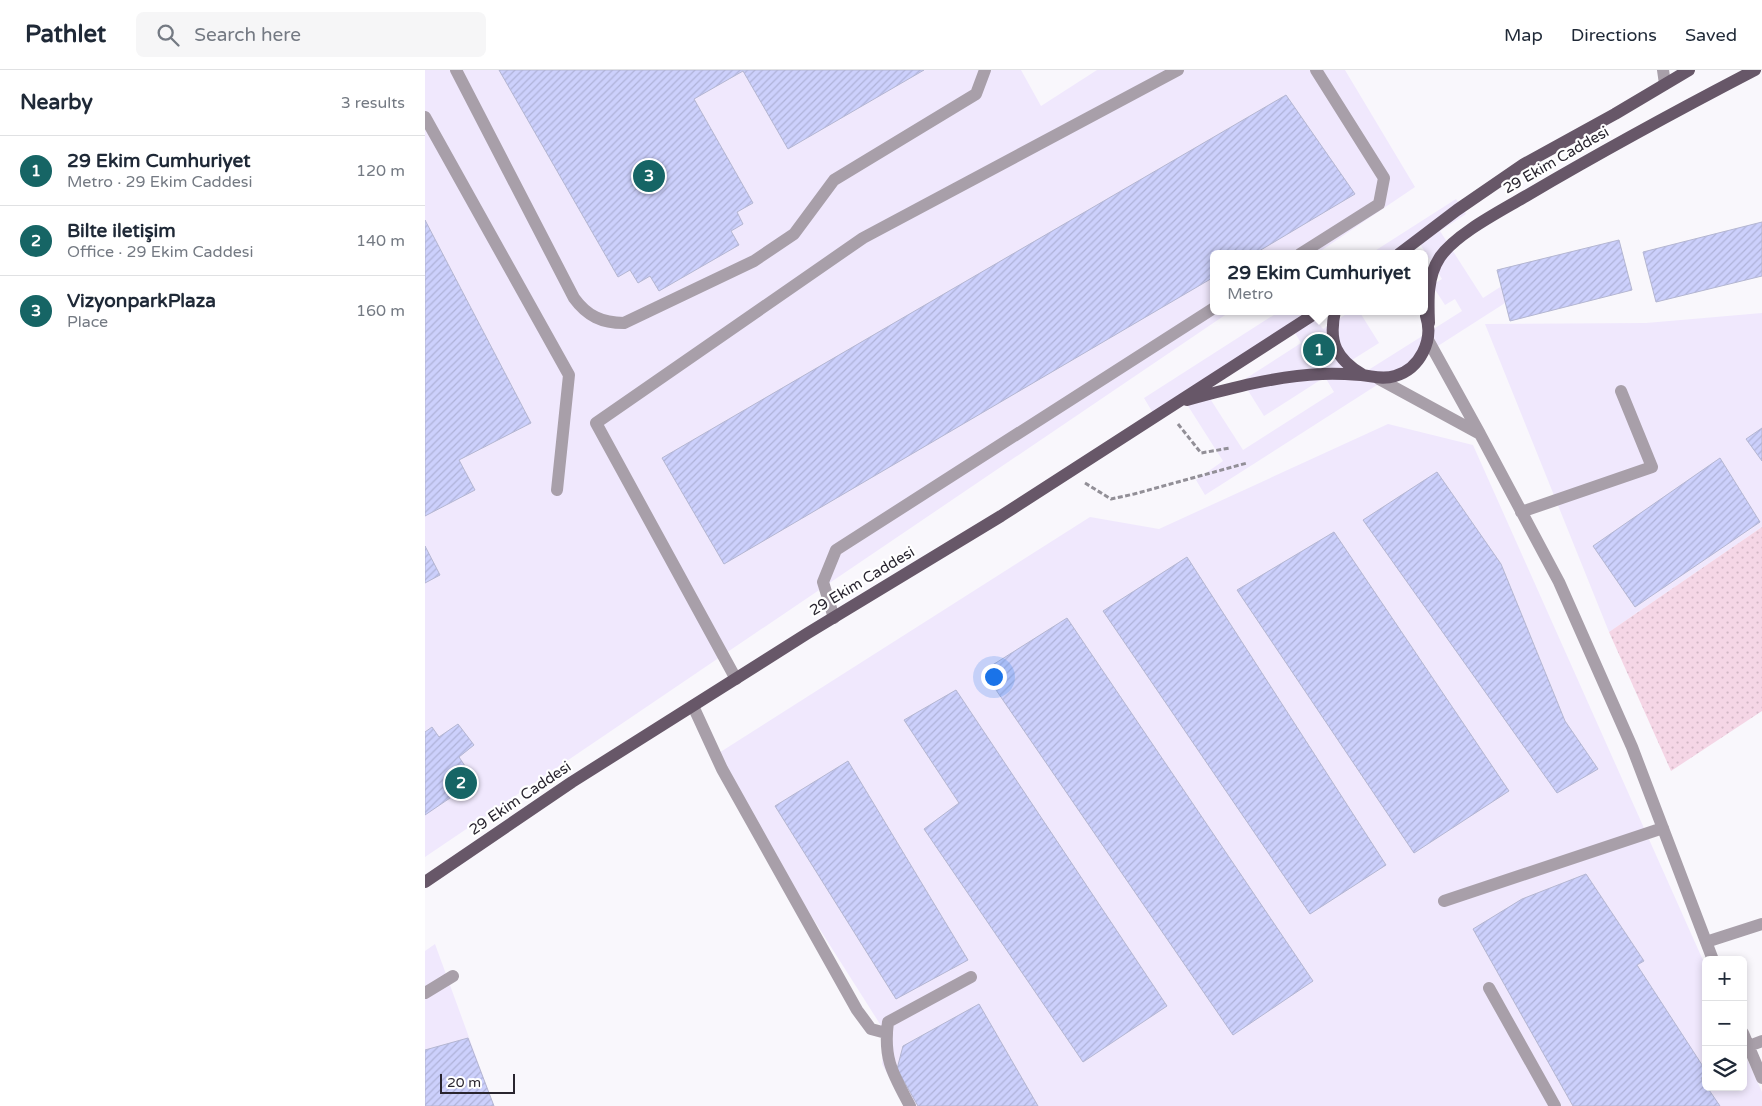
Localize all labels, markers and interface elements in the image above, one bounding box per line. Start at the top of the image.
search box [136,12,486,57]
text: Pathlet [25,20,106,49]
icon: search [154,21,182,49]
text: Search here [194,24,301,46]
text: Map [1504,24,1543,46]
text: Directions [1571,24,1657,46]
text: Saved [1685,24,1737,46]
text: Nearby [20,90,93,115]
text: 3 results [341,93,405,113]
street label: 29 Ekim Caddesi [1500,122,1612,198]
text: 29 Ekim Cumhuriyet [67,150,251,172]
pin: 3 [633,157,665,195]
text: 1 [31,161,41,181]
text: 120 m [356,161,405,181]
text: Metro · 29 Ekim Caddesi [67,172,253,192]
text: Bilte iletişim [67,220,176,242]
text: 2 [31,231,41,251]
text: 140 m [356,231,405,251]
text: Office · 29 Ekim Caddesi [67,242,254,262]
popup [1210,250,1428,315]
text: 29 Ekim Cumhuriyet [1227,262,1411,284]
text: Metro [1227,284,1273,304]
text: VizyonparkPlaza [67,290,216,312]
text: 3 [31,301,41,321]
text: 160 m [356,301,405,321]
text: Place [67,312,108,332]
pin: 1 [1303,331,1335,369]
street label: 29 Ekim Caddesi [806,543,918,619]
your location [981,664,1007,690]
street label: 29 Ekim Caddesi [466,757,574,839]
pin: 2 [445,764,477,802]
map controls [1702,956,1747,1091]
button: + [1702,956,1747,1001]
button: − [1702,1001,1747,1046]
button: layers [1702,1046,1747,1091]
scale bar [440,1071,515,1094]
text: 20 m [447,1074,481,1091]

